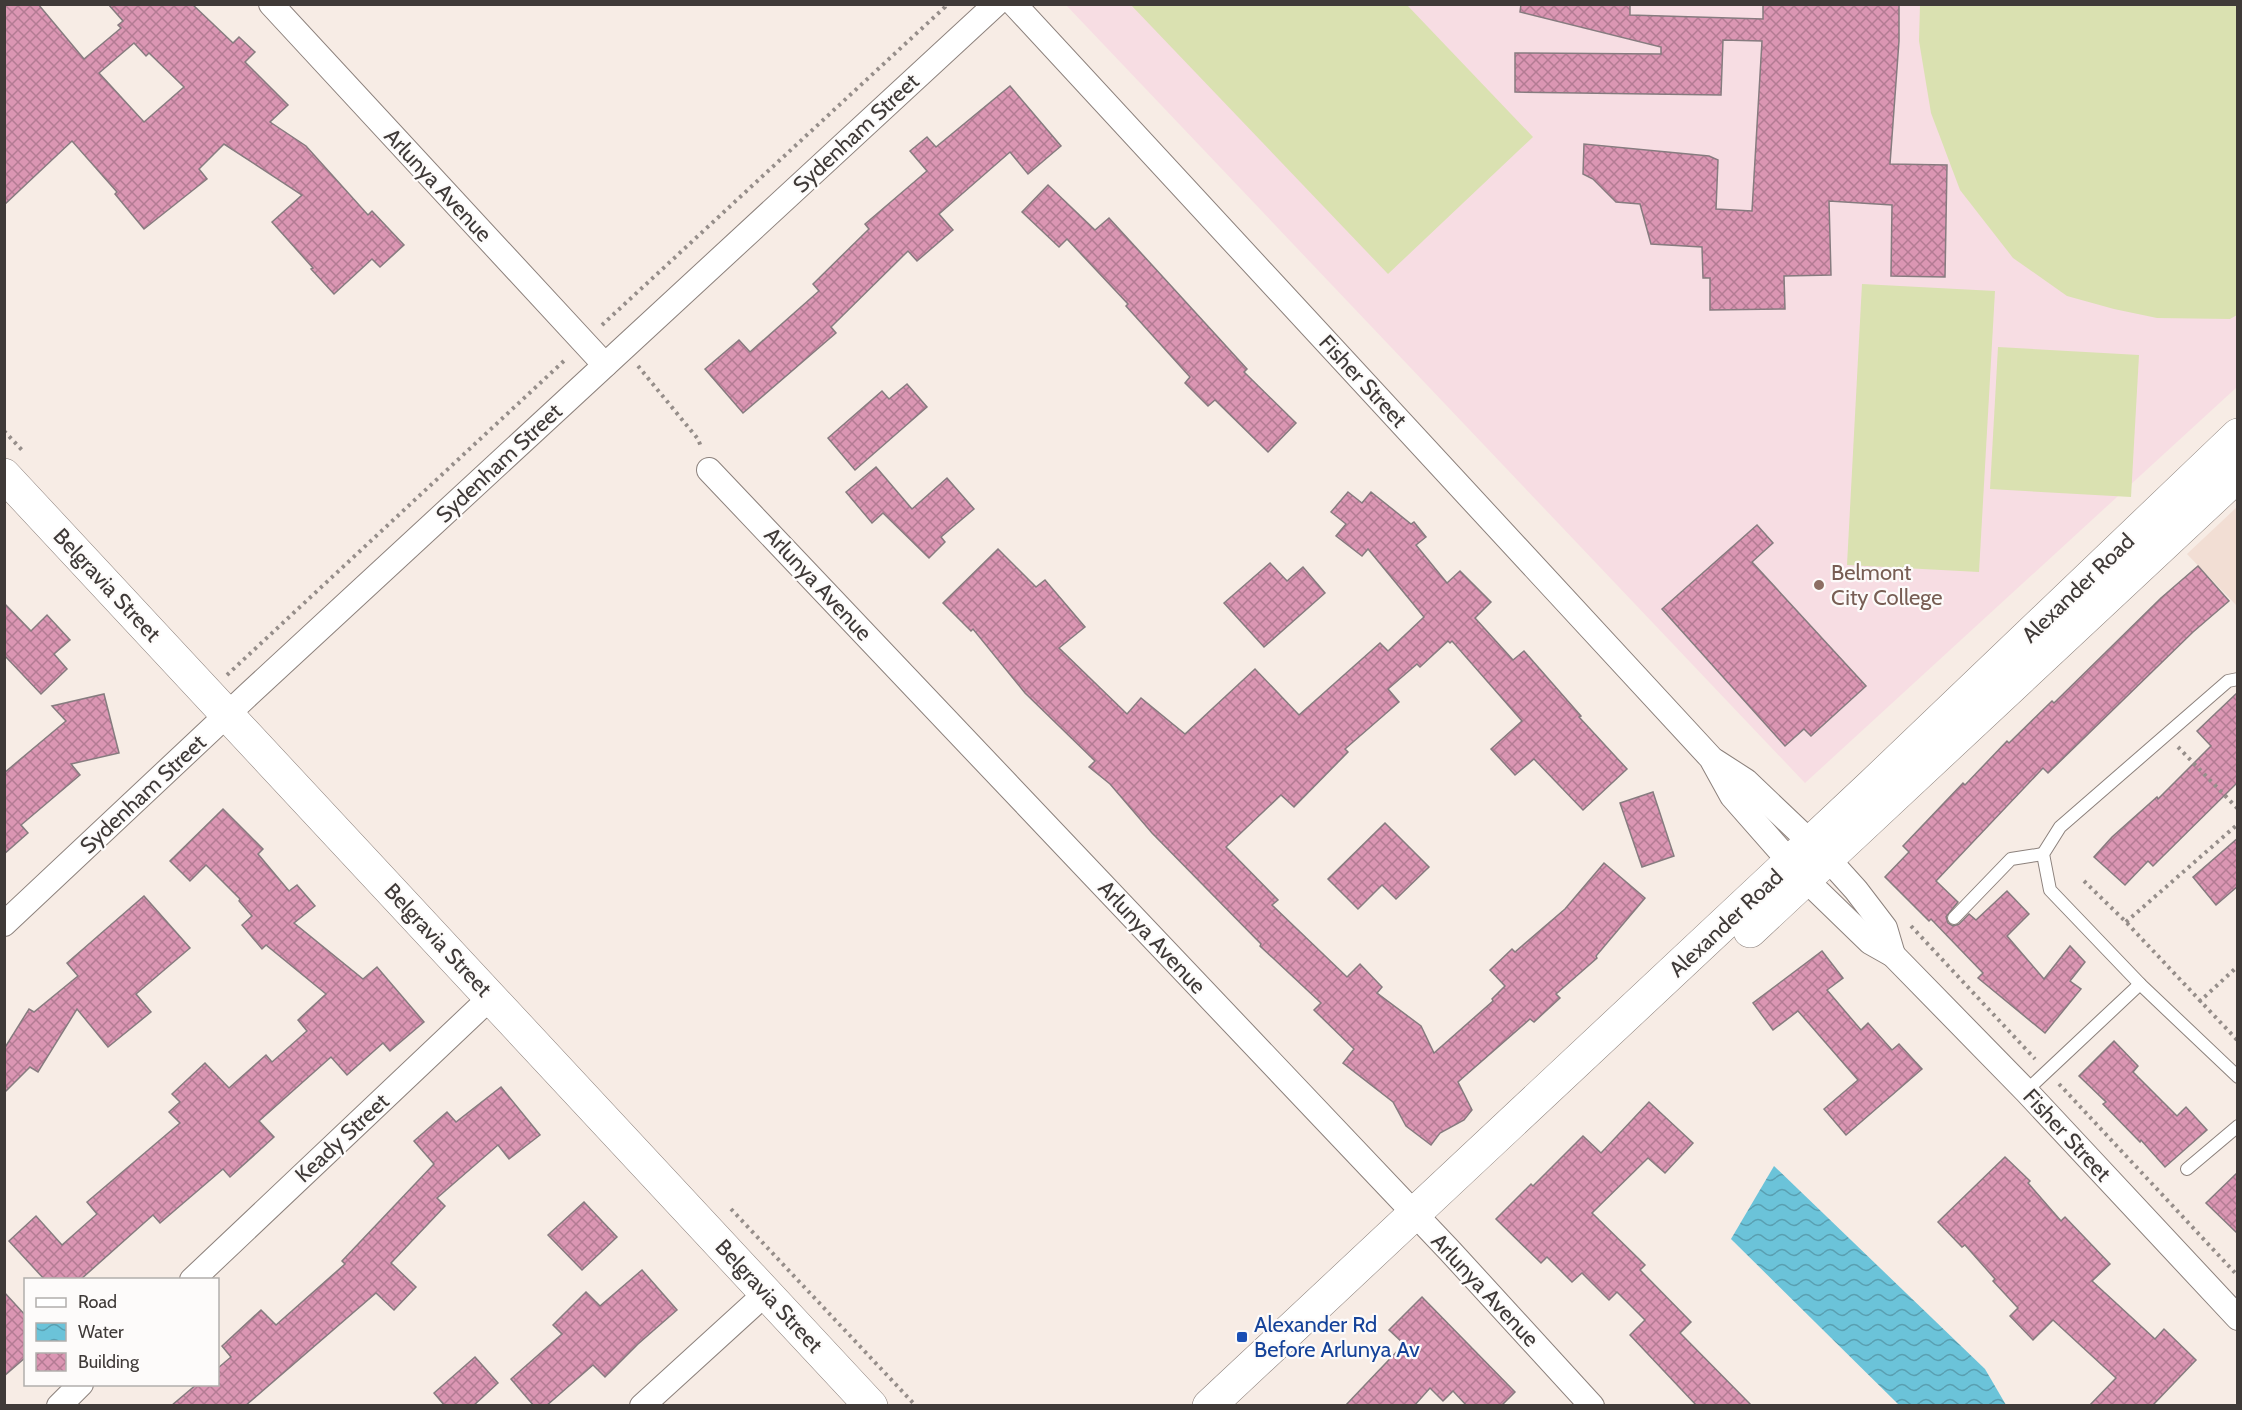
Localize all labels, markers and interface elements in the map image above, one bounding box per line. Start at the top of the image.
street label: Sydenham Street [787,67,925,198]
street label: Arlunya Avenue [379,123,497,247]
street label: Fisher Street [1313,329,1413,433]
street label: Sydenham Street [430,397,568,528]
street label: Arlunya Avenue [759,522,877,646]
street label: Belgravia Street [48,523,167,648]
street label: Alexander Road [2016,528,2140,648]
place label: Belmont City College [1831,559,1942,611]
marker: Belmont City College [1812,578,1826,592]
street label: Sydenham Street [74,728,212,859]
street label: Alexander Road [1663,863,1789,983]
street label: Arlunya Avenue [1093,875,1211,999]
street label: Belgravia Street [379,878,498,1003]
street label: Fisher Street [2017,1083,2117,1187]
street label: Keady Street [290,1087,395,1188]
street label: Arlunya Avenue [1426,1228,1544,1352]
street label: Belgravia Street [710,1234,829,1359]
legend [24,1278,219,1386]
text: Road [78,1291,117,1313]
place label: Alexander Rd Before Arlunya Av [1254,1311,1420,1363]
text: Water [78,1321,124,1343]
marker: Alexander Rd Before Arlunya Av [1235,1330,1249,1344]
text: Building [78,1351,140,1373]

